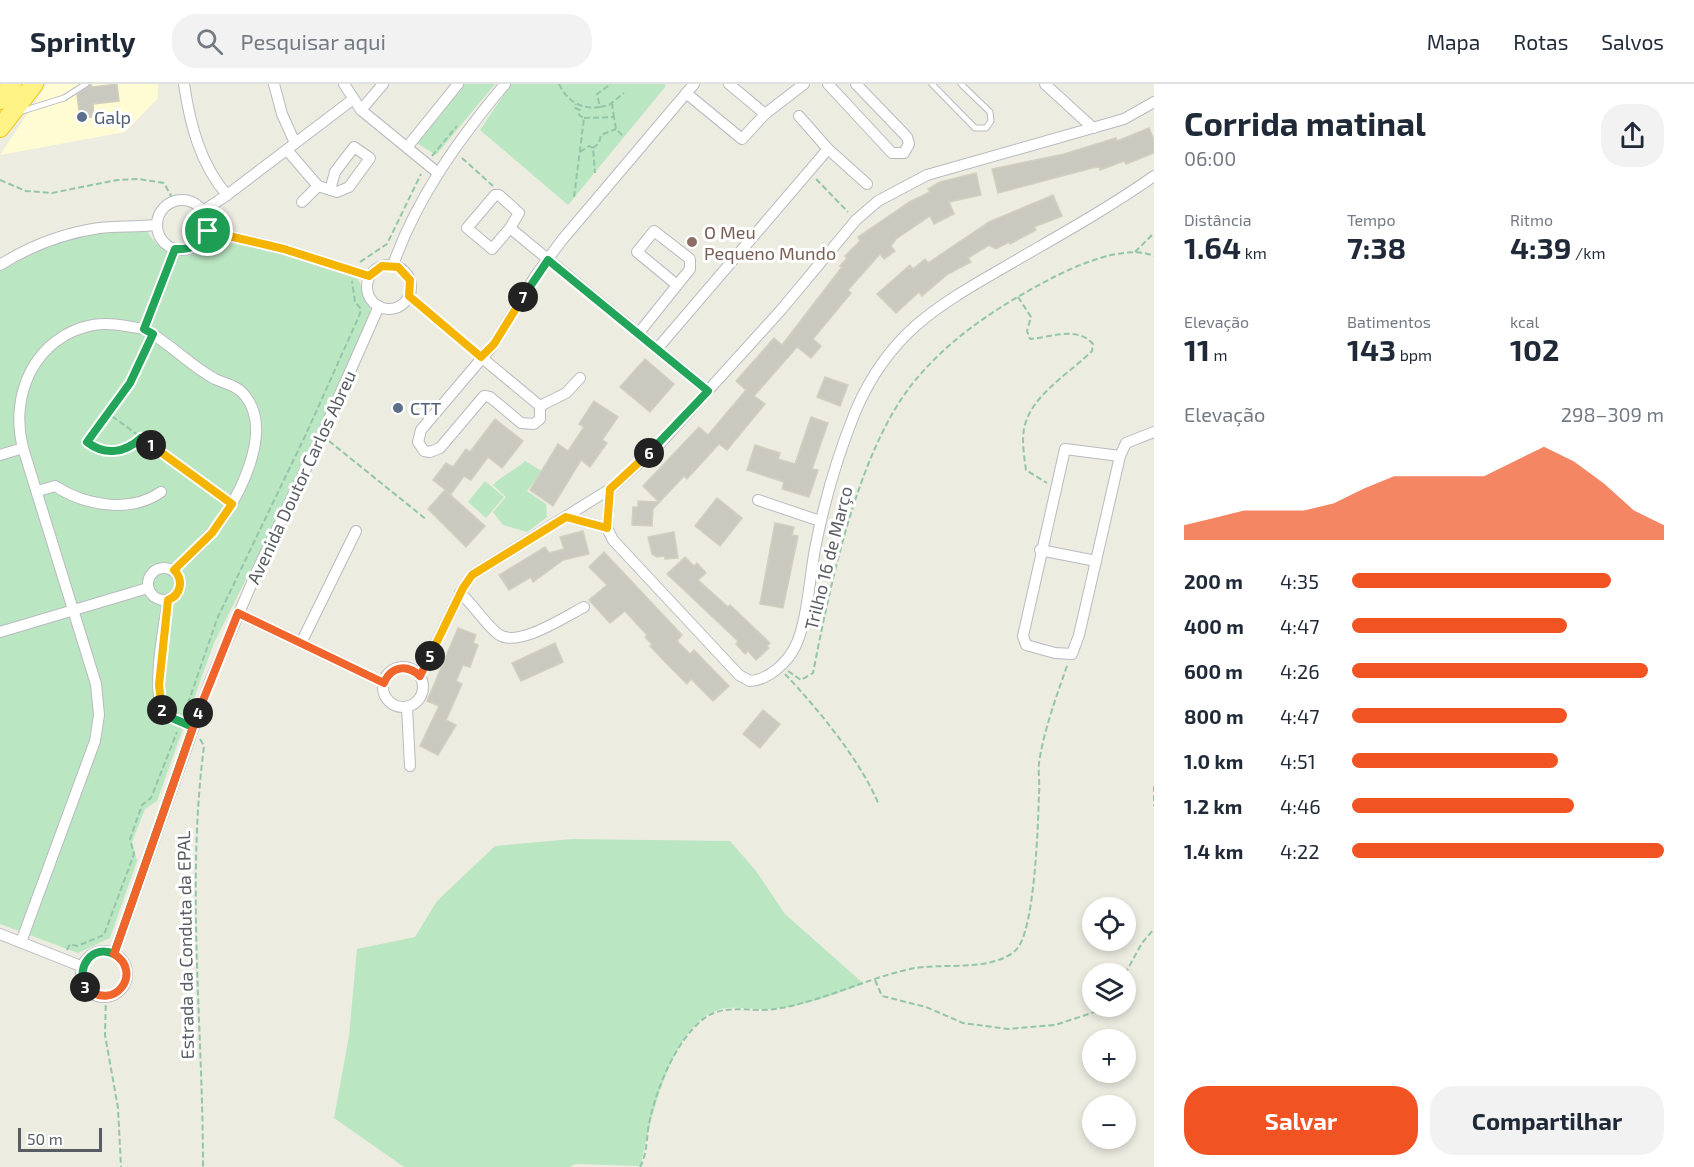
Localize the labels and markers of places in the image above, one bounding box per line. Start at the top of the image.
place label: Galp [94,106,131,128]
marker: Galp [75,110,89,124]
pin [182,205,233,256]
place label: O Meu Pequeno Mundo [704,221,836,264]
marker: O Meu Pequeno Mundo [685,235,699,249]
pin: 7 [508,282,538,312]
place label: CTT [410,397,442,419]
marker: CTT [391,401,405,415]
pin: 1 [136,430,166,460]
pin: 6 [634,438,664,468]
pin: 5 [415,641,445,671]
pin: 2 [147,695,177,725]
pin: 4 [183,698,213,728]
pin: 3 [70,972,100,1002]

